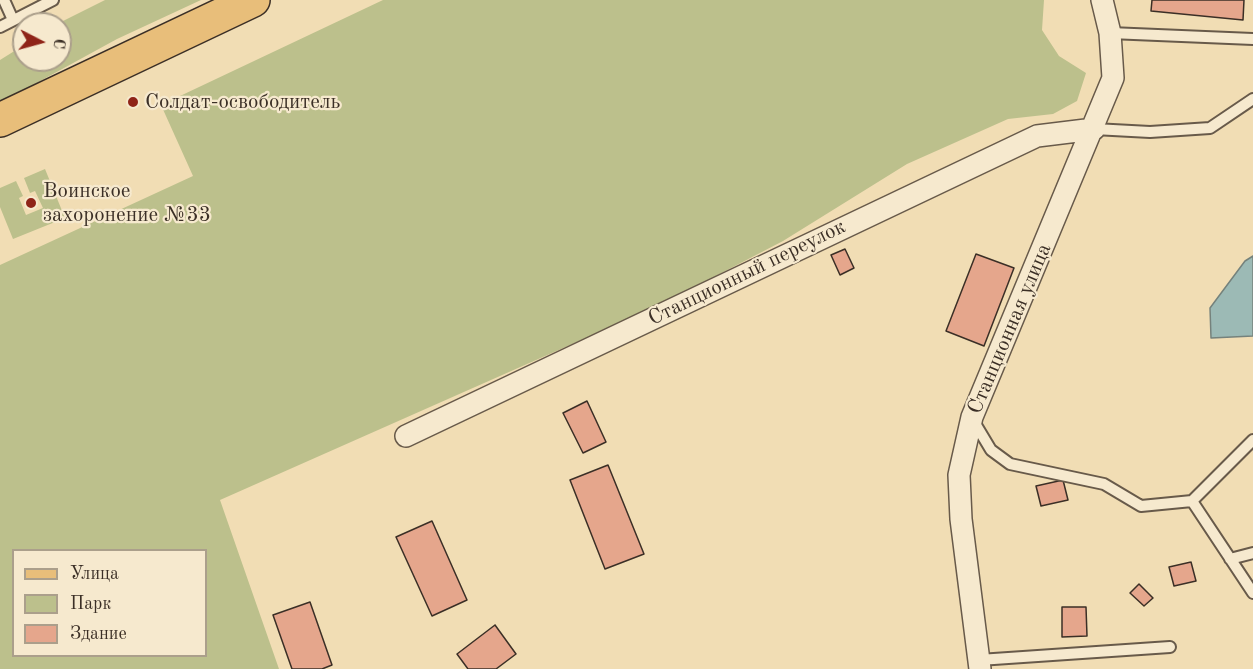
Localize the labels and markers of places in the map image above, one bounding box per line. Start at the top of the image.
place label: Солдат-освободитель [145,89,340,115]
marker: Солдат-освободитель [126,95,140,109]
place label: Воинское захоронение №33 [43,178,211,228]
marker: Воинское захоронение №33 [24,196,38,210]

